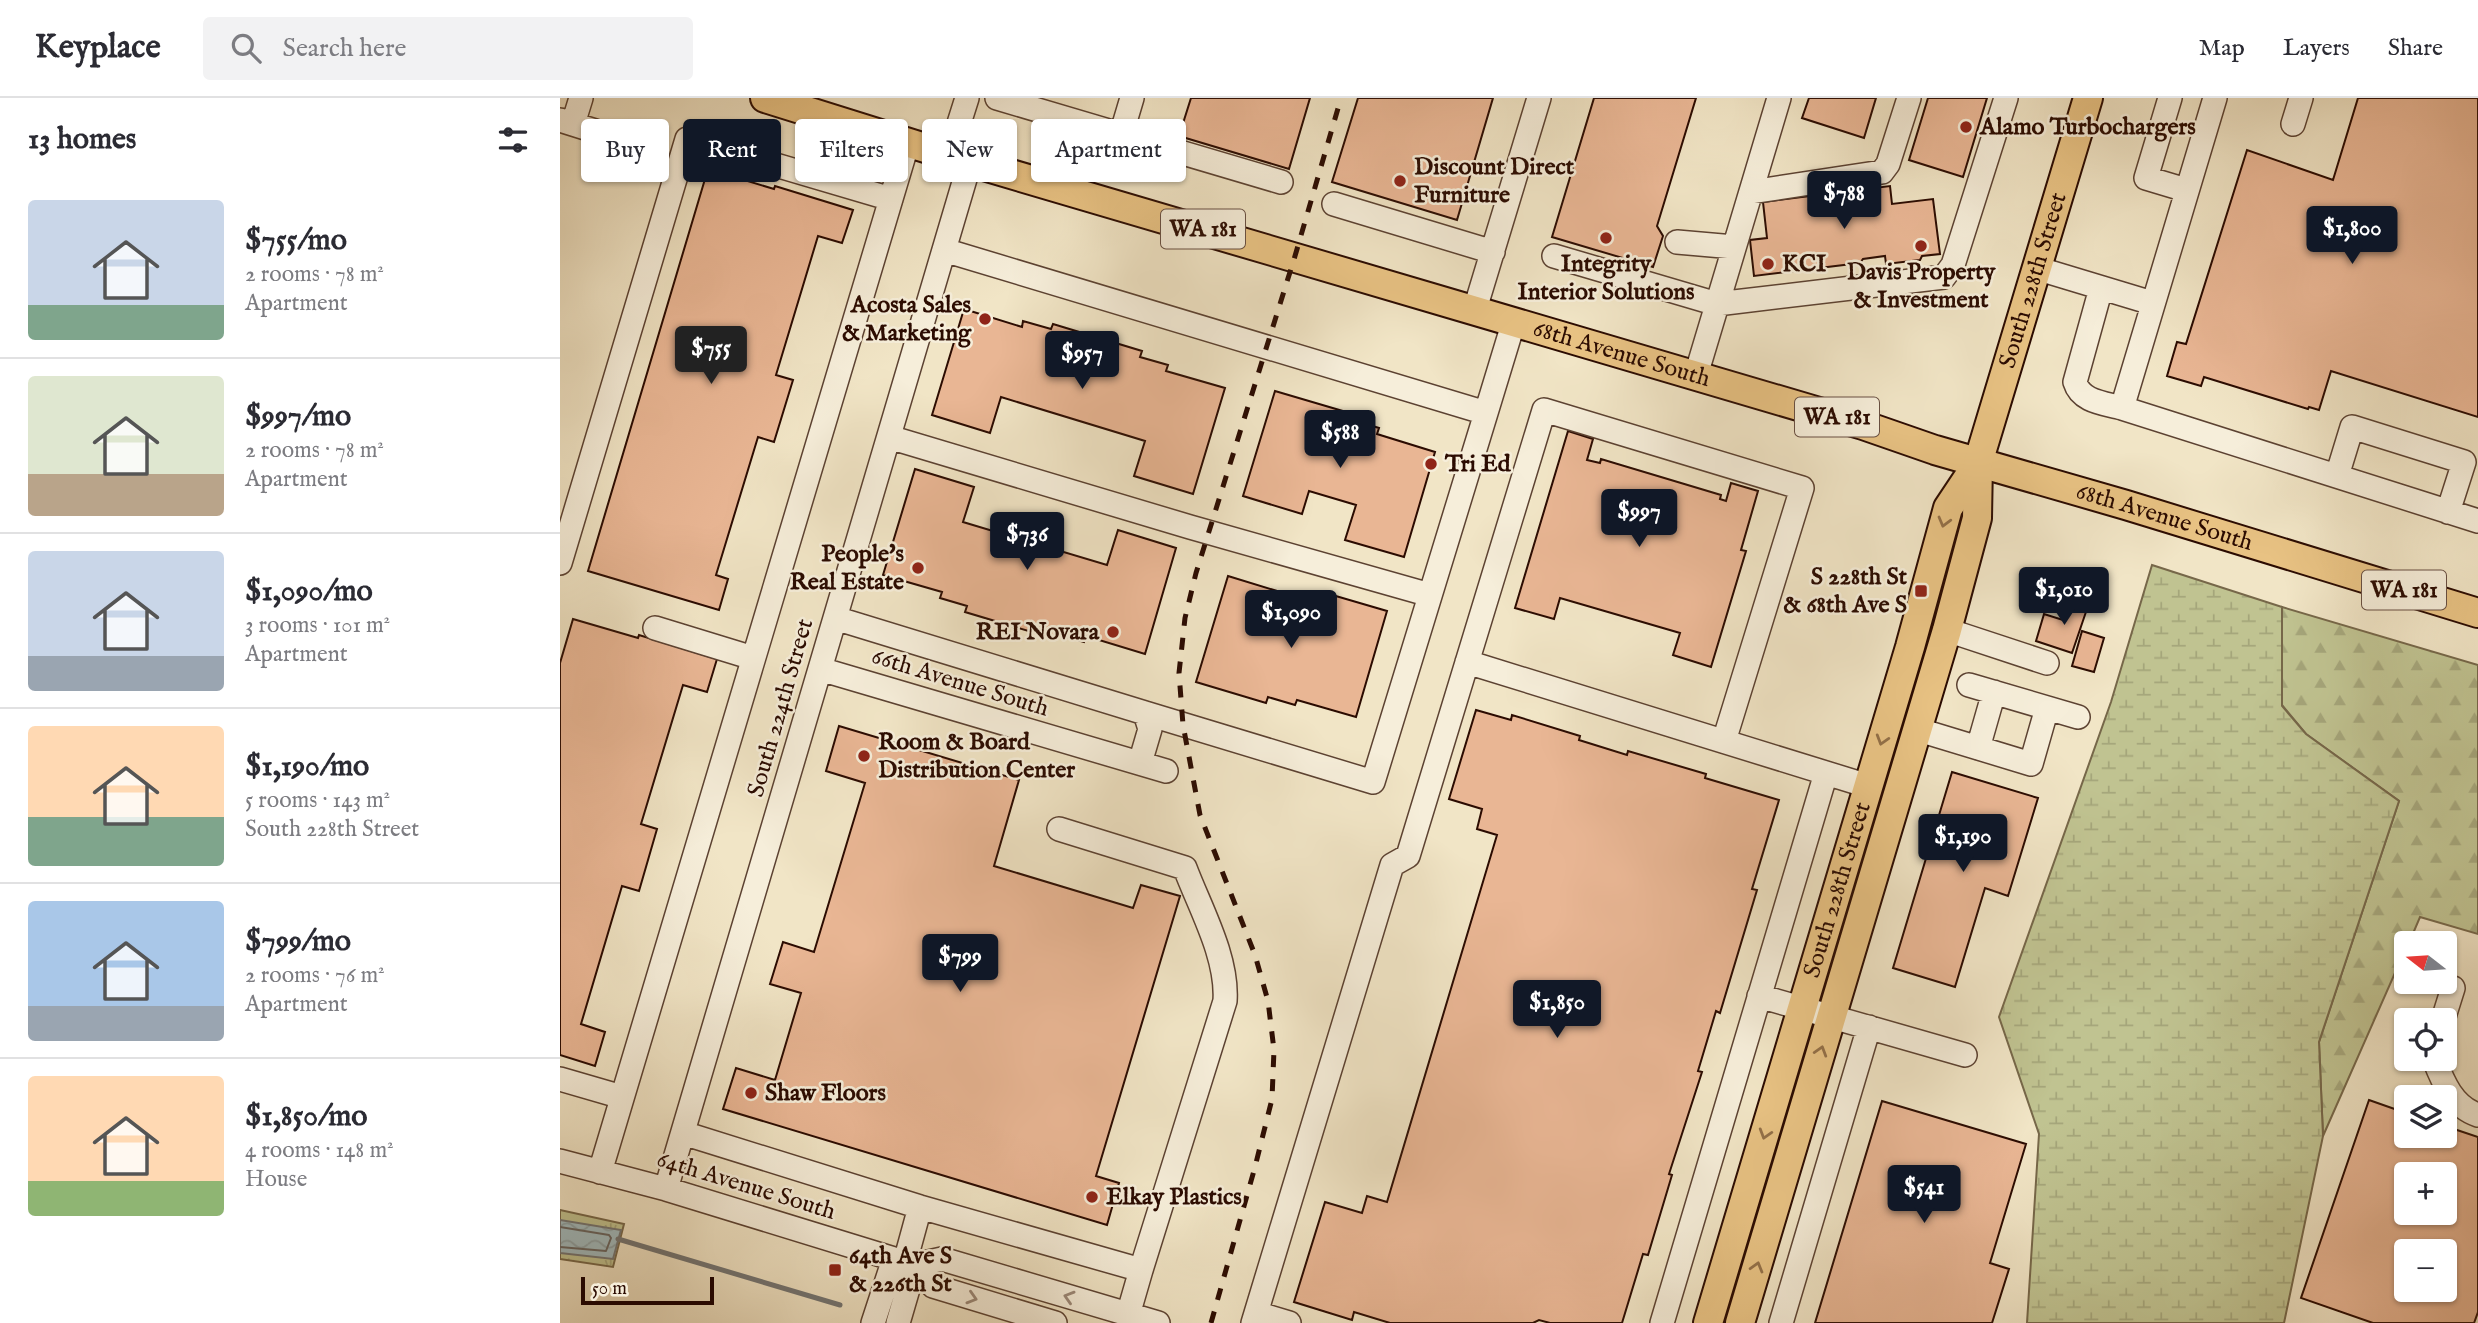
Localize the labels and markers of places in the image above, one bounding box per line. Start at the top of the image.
place label: Alamo Turbochargers [1979,112,2196,143]
marker: Alamo Turbochargers [1958,119,1974,135]
place label: Discount Direct Furniture [1414,152,1575,211]
pin: $788 [1803,172,1885,231]
marker: Discount Direct Furniture [1392,173,1408,189]
pin: $1,800 [2295,206,2409,266]
marker: Integrity Interior Solutions [1598,230,1614,246]
marker: Davis Property & Investment [1913,238,1929,254]
place label: Integrity Interior Solutions [1518,249,1695,308]
place label: KCI [1782,249,1827,280]
marker: KCI [1760,256,1776,272]
place label: Davis Property & Investment [1847,257,1996,316]
place label: Acosta Sales & Marketing [842,290,972,349]
marker: Acosta Sales & Marketing [977,311,993,327]
pin: $755 [670,327,752,386]
pin: $957 [1041,331,1123,391]
pin: $588 [1299,410,1381,470]
place label: Tri Ed [1444,449,1512,480]
marker: Tri Ed [1423,456,1439,472]
pin: $997 [1598,490,1680,549]
pin: $736 [986,512,1068,572]
place label: People's Real Estate [790,539,905,598]
marker: People's Real Estate [910,560,926,576]
place label: S 228th St & 68th Ave S [1783,562,1908,621]
pin: $1,010 [2007,568,2121,627]
marker: S 228th St & 68th Ave S [1913,583,1929,599]
pin: $1,090 [1234,590,1348,650]
place label: REI Novara [976,617,1100,648]
marker: REI Novara [1105,624,1121,640]
place label: Room & Board Distribution Center [878,727,1075,786]
marker: Room & Board Distribution Center [856,748,872,764]
pin: $1,190 [1906,814,2020,874]
pin: $799 [919,934,1001,994]
pin: $1,850 [1500,981,1614,1040]
place label: Shaw Floors [765,1078,886,1109]
marker: Shaw Floors [743,1085,759,1101]
pin: $541 [1883,1166,1965,1225]
place label: Elkay Plastics [1106,1182,1242,1213]
marker: Elkay Plastics [1084,1189,1100,1205]
place label: 64th Ave S & 226th St [849,1241,952,1300]
marker: 64th Ave S & 226th St [827,1262,843,1278]

